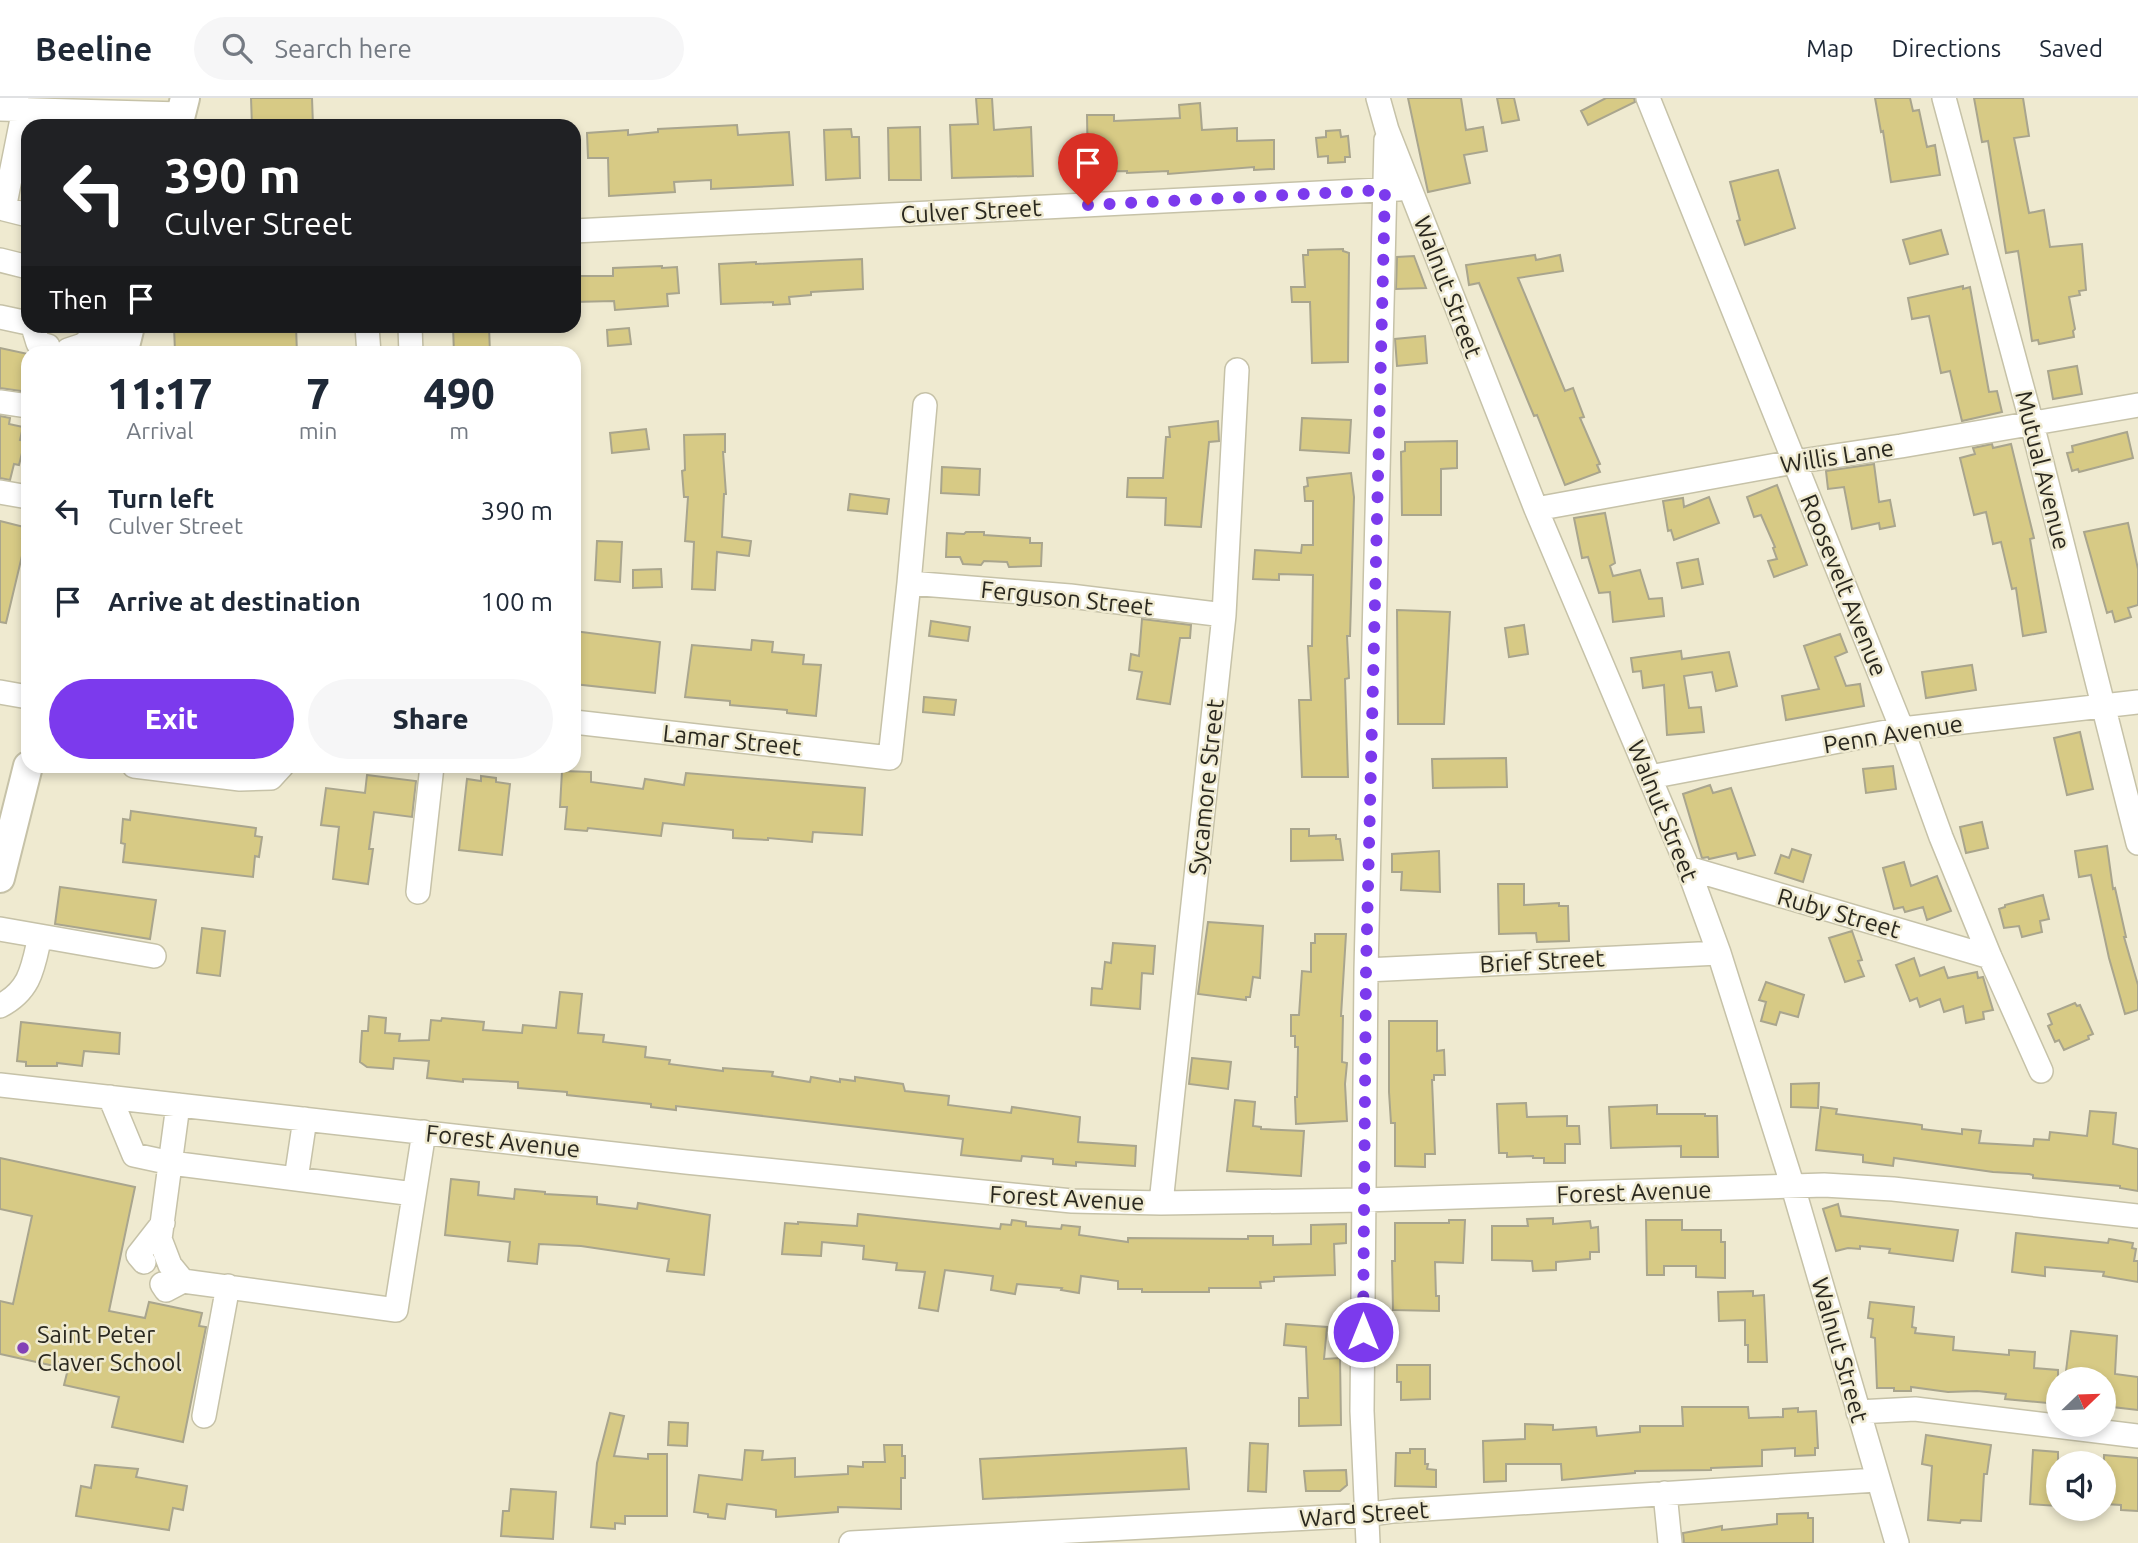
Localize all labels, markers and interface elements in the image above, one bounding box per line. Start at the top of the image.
search box [194,17,684,80]
icon: search [218,29,256,67]
text: Beeline [35,30,152,67]
text: Search here [274,34,412,63]
text: Map [1806,35,1853,62]
text: Directions [1891,35,2001,62]
text: Saved [2039,35,2103,62]
pin [1058,133,1118,205]
icon: arrive [1069,144,1107,182]
icon: left [49,147,140,238]
text: 390 m [164,147,301,202]
street label: Culver Street [900,194,1043,228]
text: Culver Street [164,205,352,241]
street label: Walnut Street [1409,212,1488,362]
icon: arrive [122,280,160,318]
text: Then [49,285,108,314]
text: 11:17 [107,370,212,417]
text: 7 [306,370,330,417]
text: 490 [424,370,495,417]
street label: Mutual Avenue [2010,388,2076,552]
text: Arrival [126,418,193,443]
text: min [299,418,337,443]
text: m [449,418,469,443]
street label: Willis Lane [1778,434,1896,478]
text: Turn left [108,484,214,513]
street label: Roosevelt Avenue [1795,490,1893,680]
icon: left [49,492,87,530]
text: 390 m [481,496,553,525]
text: Culver Street [108,513,243,538]
street label: Ferguson Street [980,576,1155,621]
icon: arrive [49,583,87,621]
text: Arrive at destination [108,587,361,616]
text: 100 m [481,587,553,616]
button: Exit [49,679,294,759]
button: Share [308,679,553,759]
street label: Sycamore Street [1183,697,1229,876]
street label: Penn Avenue [1821,710,1965,758]
street label: Lamar Street [661,719,803,761]
street label: Walnut Street [1622,737,1704,886]
street label: Ruby Street [1774,883,1904,944]
street label: Brief Street [1479,944,1606,978]
street label: Forest Avenue [424,1119,582,1163]
street label: Forest Avenue [1556,1176,1712,1208]
street label: Forest Avenue [989,1180,1145,1216]
street label: Walnut Street [1806,1274,1874,1426]
position arrow [1326,1295,1400,1369]
place label: Saint Peter Claver School [37,1321,182,1376]
marker: Saint Peter Claver School [15,1340,31,1356]
north arrow [2046,1367,2116,1437]
map controls [2046,1367,2116,1521]
button: sound [2046,1451,2116,1521]
street label: Ward Street [1298,1496,1430,1532]

